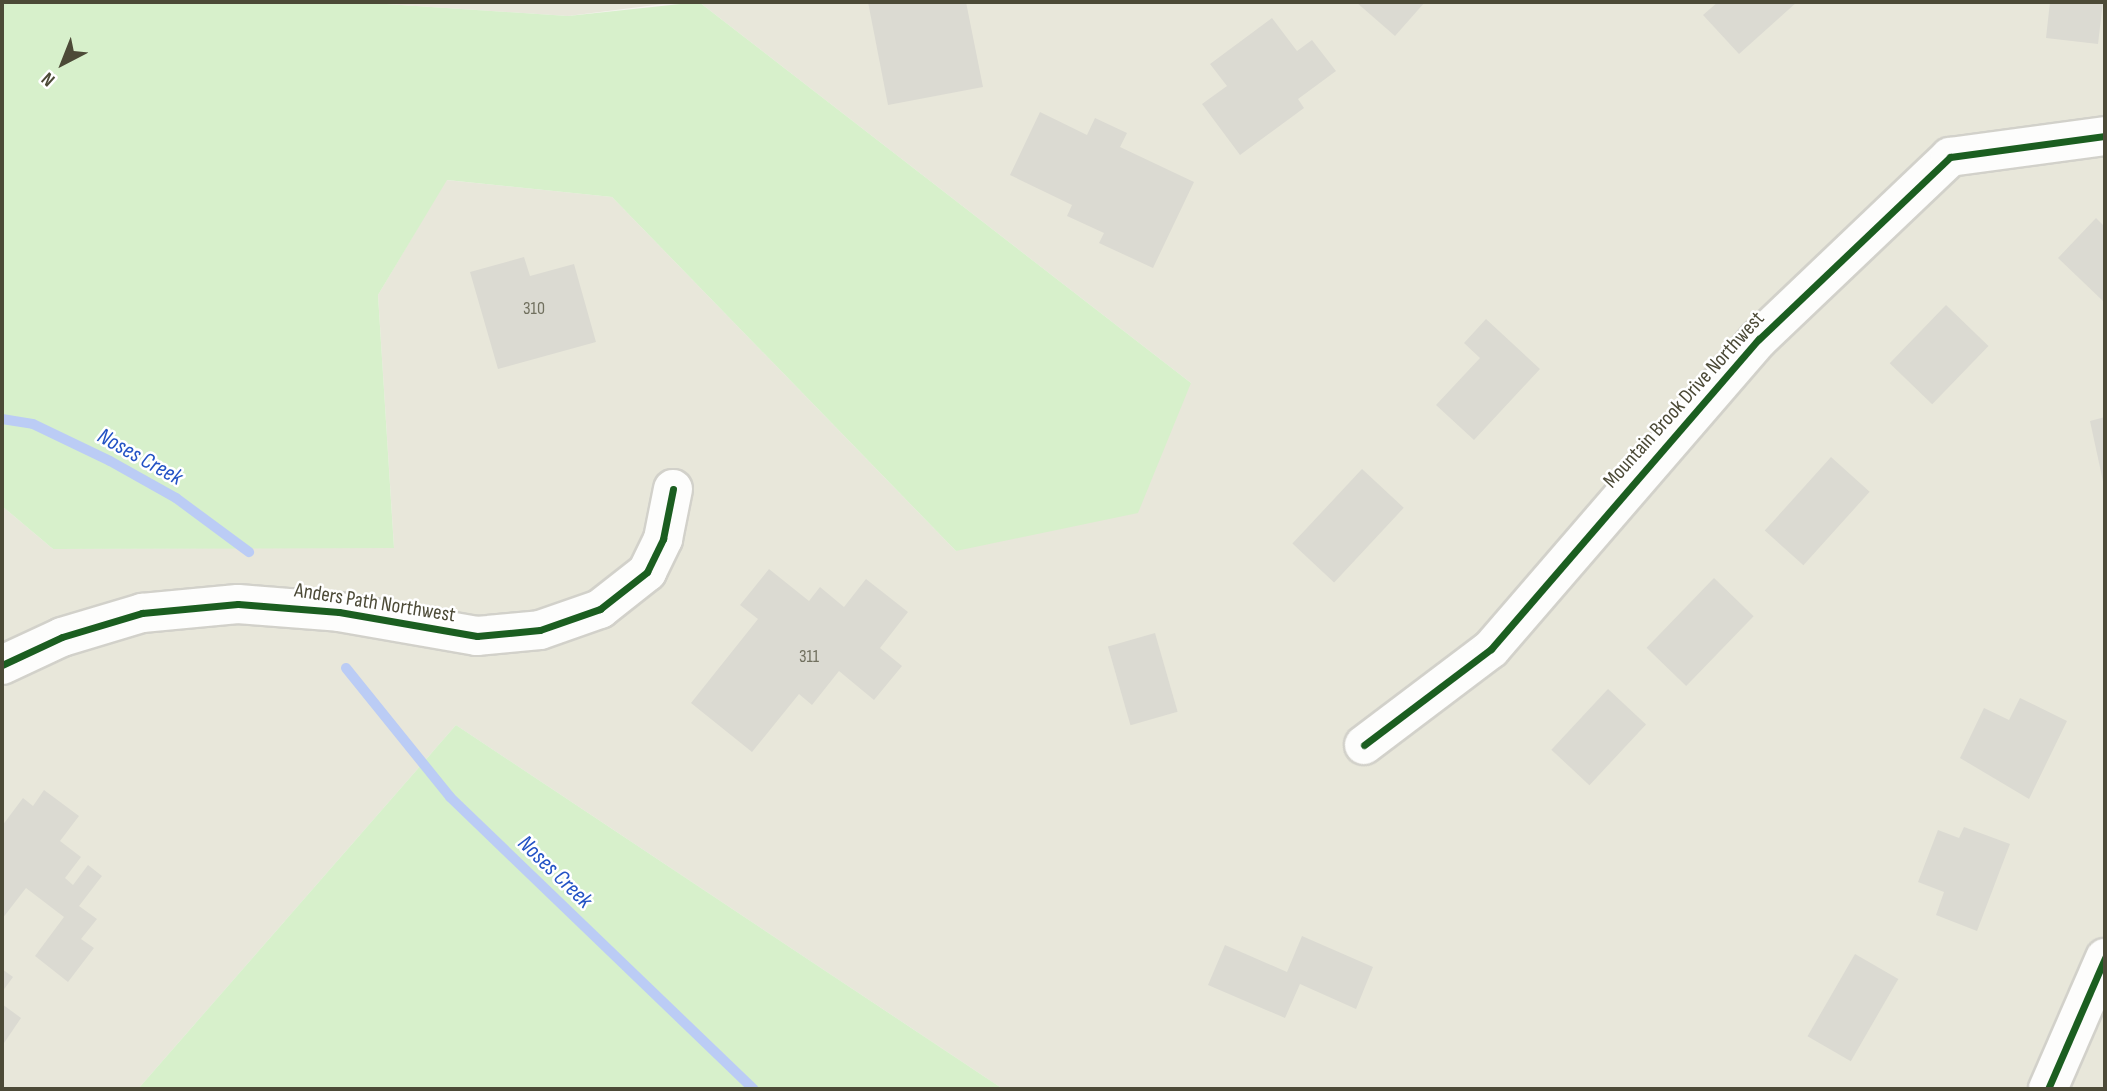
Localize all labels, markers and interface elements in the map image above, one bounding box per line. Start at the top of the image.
north arrow [28,28,98,98]
text: N [37,67,60,91]
house number: 310 [523,298,545,320]
street label: Mountain Brook Drive Northwest [1598,307,1770,493]
water label: Noses Creek [93,422,187,492]
street label: Anders Path Northwest [293,578,457,628]
house number: 311 [799,646,819,668]
water label: Noses Creek [512,830,598,914]

